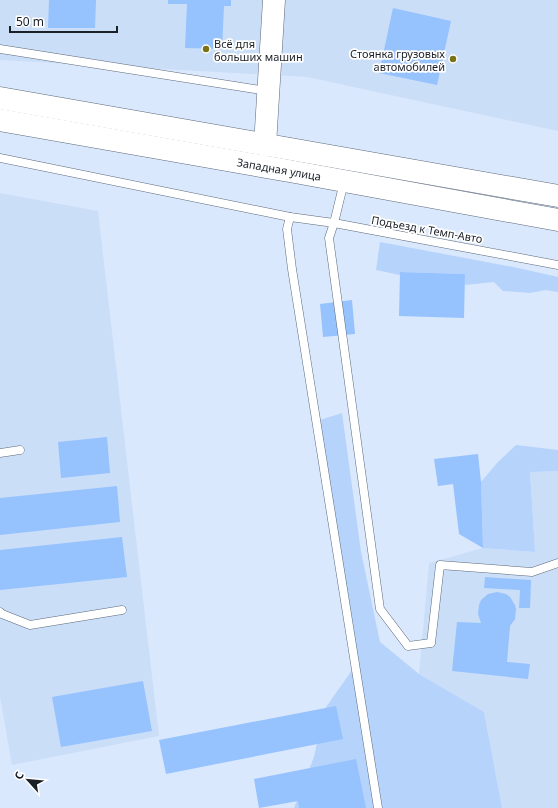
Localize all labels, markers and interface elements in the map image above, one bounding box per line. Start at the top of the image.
scale bar [10,8,117,34]
text: 50 m [16,13,44,30]
place label: Всё для больших машин [214,36,303,64]
marker: Всё для больших машин [201,44,211,54]
place label: Стоянка грузовых автомобилей [350,46,445,74]
marker: Стоянка грузовых автомобилей [448,54,458,64]
street label: Западная улица [236,154,322,184]
street label: Подъезд к Темп-Авто [370,212,484,246]
north arrow [8,760,48,800]
text: С [10,769,27,782]

